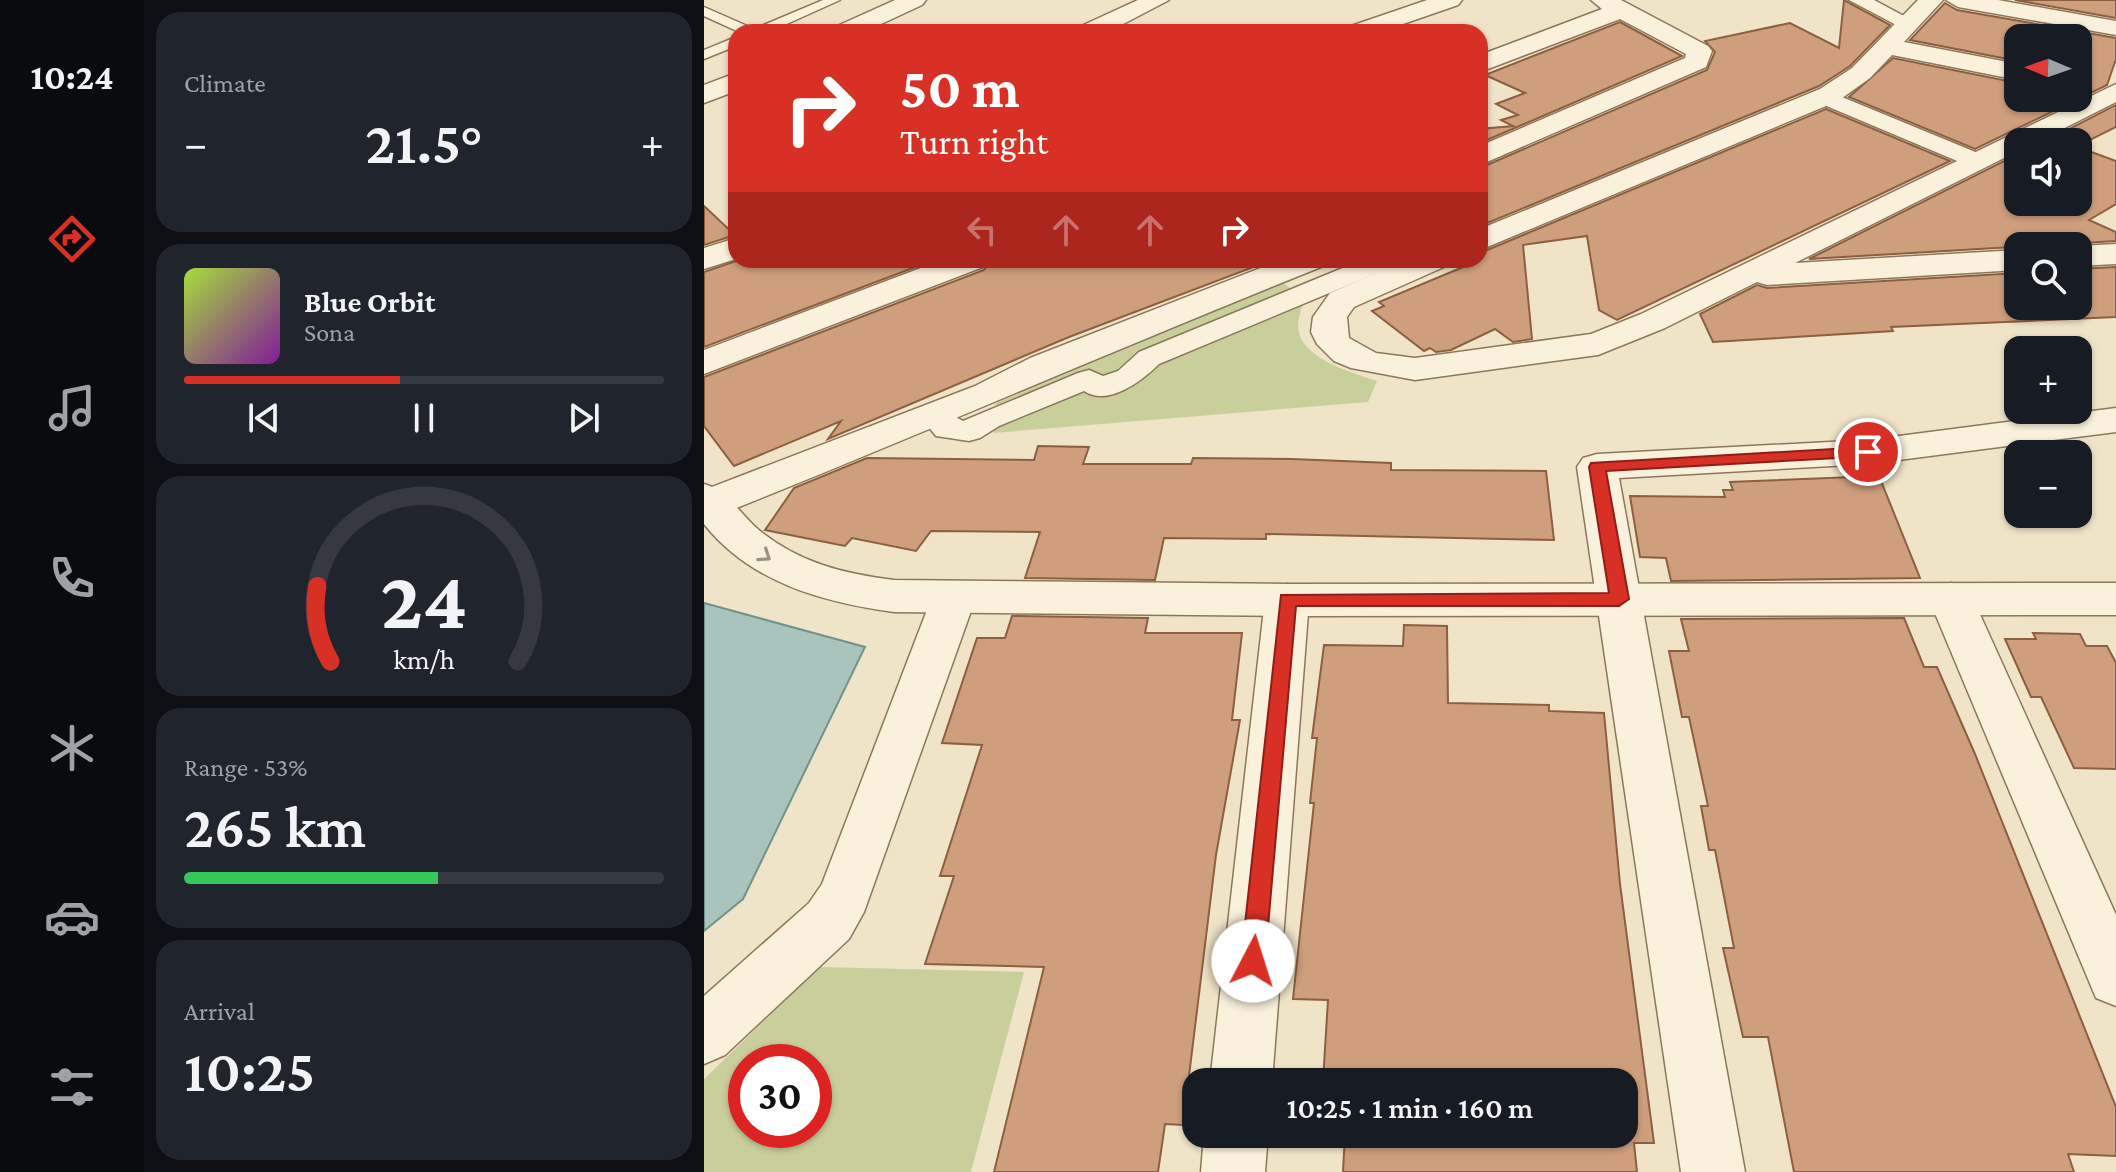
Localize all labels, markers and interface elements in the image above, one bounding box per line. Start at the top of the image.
north arrow [2004,24,2092,112]
map controls [2004,24,2092,528]
icon: right [768,56,872,160]
text: 10:24 [30,57,114,97]
text: 50 m [900,57,1020,119]
text: Climate [184,69,266,98]
text: 21.5° [365,109,483,176]
text: − [184,119,207,167]
text: + [641,119,664,167]
text: Turn right [900,122,1048,162]
button: sound [2004,128,2092,216]
icon: left [960,208,1004,252]
icon: ahead [1044,208,1088,252]
icon: ahead [1128,208,1172,252]
icon: right [1212,208,1256,252]
icon: directions [44,211,100,267]
button: search [2004,232,2092,320]
text: Blue Orbit [304,285,435,318]
text: Sona [304,318,355,347]
button: + [2004,336,2092,424]
icon: music [44,380,100,436]
icon: previous [242,396,286,440]
icon: pause [402,396,446,440]
icon: next [562,396,606,440]
pin [1834,418,1902,486]
icon: arrive [1846,430,1890,474]
button: − [2004,440,2092,528]
one-way arrow [757,546,771,561]
icon: phone [44,550,100,606]
text: 24 [380,553,468,646]
text: km/h [393,643,455,675]
icon: climate [44,720,100,776]
text: Range · 53% [184,753,308,782]
text: 265 km [184,793,366,860]
icon: car [44,889,100,945]
position arrow [1211,919,1295,1003]
text: Arrival [184,997,255,1026]
text: 10:25 [184,1037,315,1104]
speed limit sign: 30 [728,1044,832,1148]
icon: filters [44,1059,100,1115]
text: 10:25 · 1 min · 160 m [1287,1091,1533,1124]

